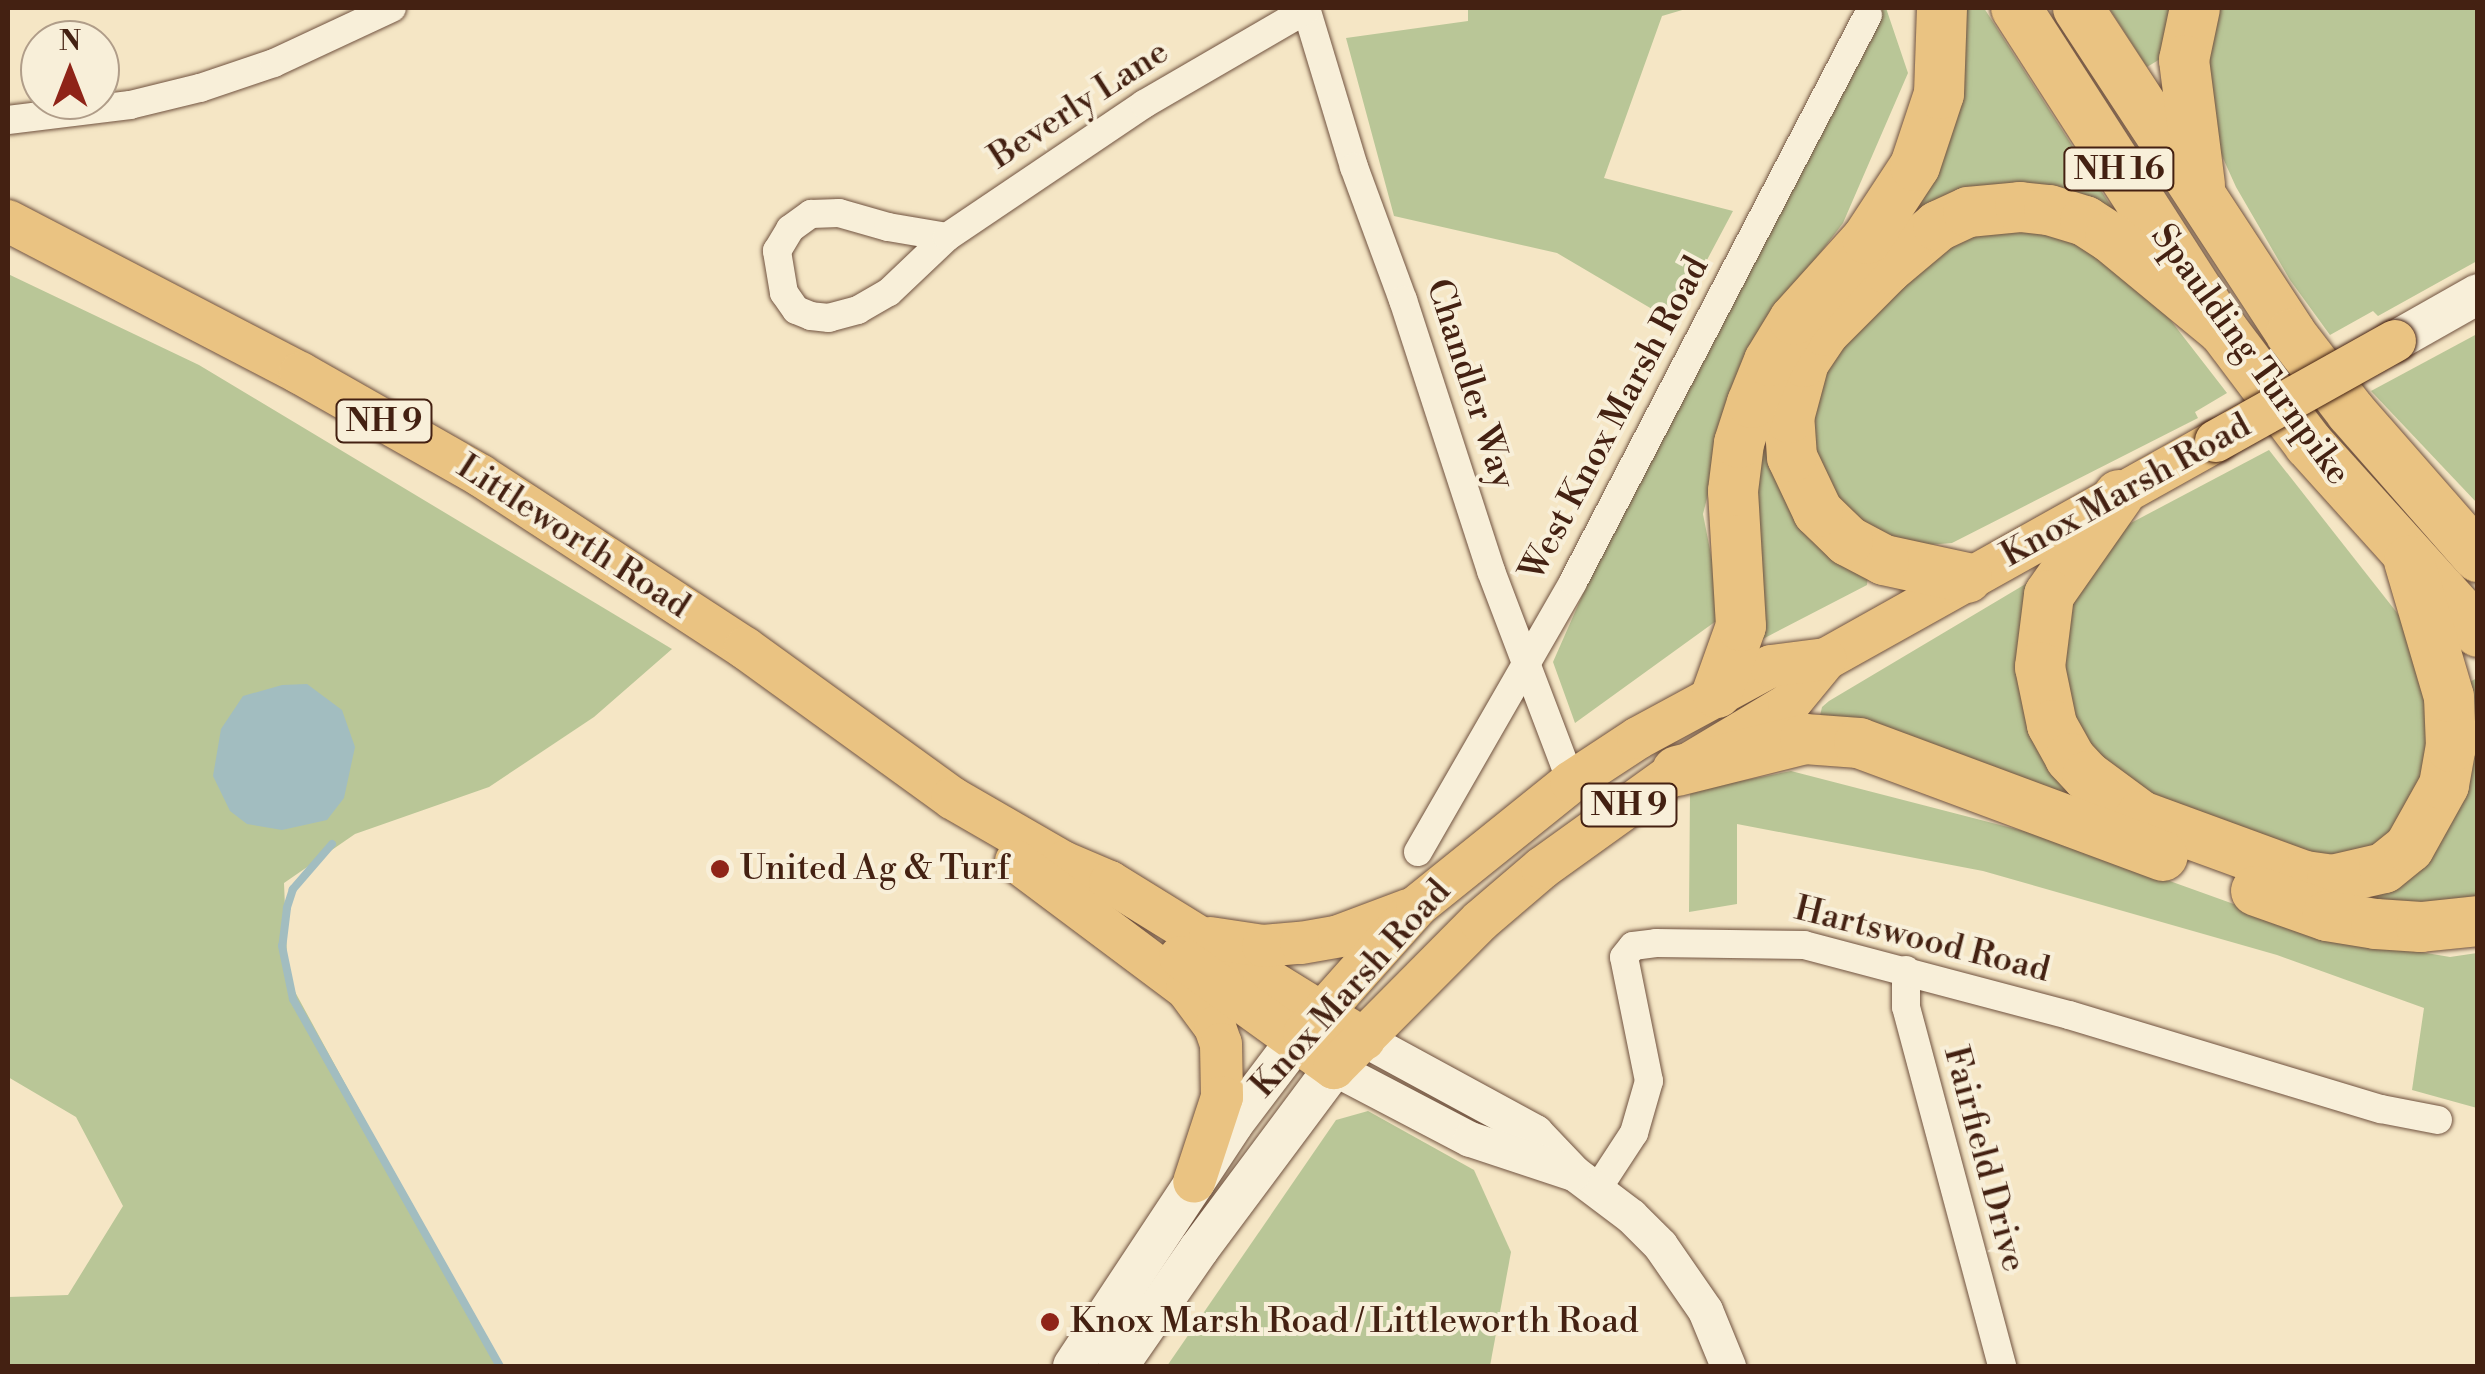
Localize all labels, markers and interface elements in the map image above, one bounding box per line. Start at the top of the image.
north arrow [20,20,120,120]
text: N [59,24,81,59]
street label: Beverly Lane [981,31,1177,179]
road number: NH 16 [2062,142,2176,196]
street label: Spaulding Turnpike [2141,217,2359,493]
street label: West Knox Marsh Road [1512,250,1718,588]
street label: Chandler Way [1416,274,1524,494]
road number: NH 9 [334,394,434,448]
street label: Knox Marsh Road [1994,405,2258,577]
street label: Littleworth Road [449,446,697,628]
road number: NH 9 [1579,778,1679,832]
place label: United Ag & Turf [740,848,1010,890]
marker: United Ag & Turf [709,858,731,880]
street label: Knox Marsh Road [1242,871,1460,1107]
street label: Hartswood Road [1790,888,2054,992]
street label: Fairfield Drive [1934,1042,2034,1276]
place label: Knox Marsh Road / Littleworth Road [1070,1301,1639,1343]
marker: Knox Marsh Road / Littleworth Road [1039,1311,1061,1333]

